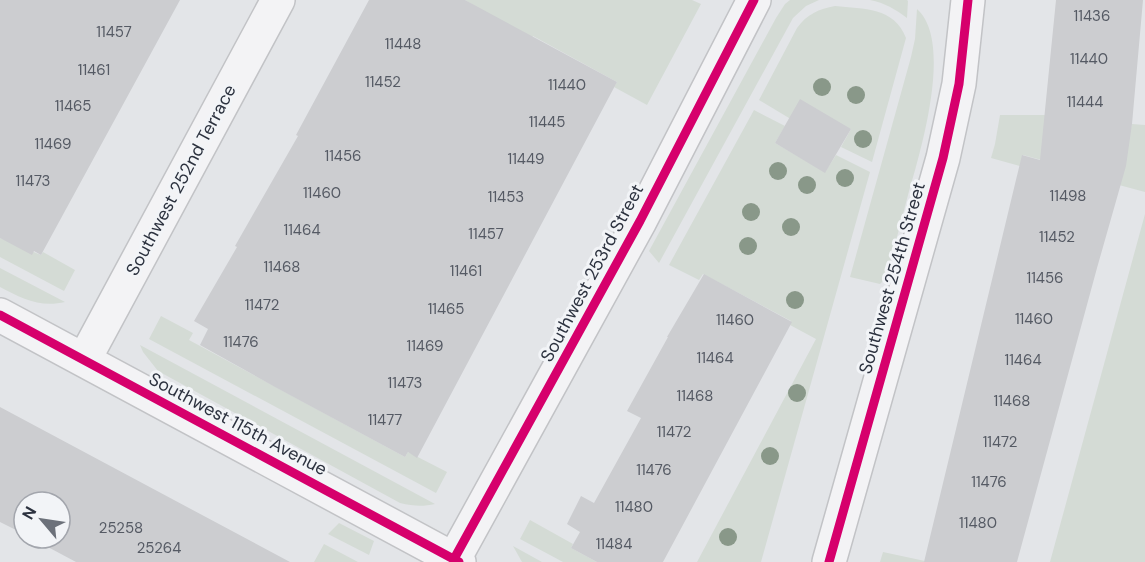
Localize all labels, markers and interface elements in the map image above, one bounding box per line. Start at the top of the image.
house number: 11436 [1074,6,1110,26]
house number: 11457 [96,22,132,42]
house number: 11448 [385,34,421,54]
house number: 11440 [1070,49,1108,69]
house number: 11461 [78,60,110,80]
house number: 11452 [365,72,401,92]
house number: 11440 [548,75,586,95]
street label: Southwest 252nd Terrace [120,80,242,280]
house number: 11444 [1067,92,1103,112]
house number: 11465 [55,96,91,116]
house number: 11445 [529,112,565,132]
house number: 11469 [34,134,72,154]
house number: 11456 [324,146,362,166]
house number: 11449 [508,149,545,169]
house number: 11473 [16,171,50,191]
street label: Southwest 254th Street [853,179,931,377]
street label: Southwest 253rd Street [535,180,649,366]
house number: 11460 [303,183,341,203]
house number: 11498 [1050,186,1086,206]
house number: 11453 [488,187,524,207]
house number: 11464 [284,220,321,240]
house number: 11457 [468,224,504,244]
house number: 11452 [1039,227,1075,247]
house number: 11468 [263,257,301,277]
house number: 11461 [450,261,482,281]
house number: 11456 [1026,268,1064,288]
house number: 11472 [245,295,279,315]
house number: 11465 [428,299,464,319]
house number: 11460 [1015,309,1053,329]
house number: 11460 [716,310,754,330]
house number: 11476 [223,332,259,352]
house number: 11469 [406,336,444,356]
house number: 11464 [697,348,734,368]
house number: 11464 [1005,350,1042,370]
street label: Southwest 115th Avenue [145,367,331,481]
house number: 11473 [388,373,422,393]
house number: 11468 [676,386,714,406]
house number: 11468 [993,391,1031,411]
house number: 11477 [368,410,402,430]
house number: 11472 [657,422,691,442]
house number: 11472 [983,432,1017,452]
house number: 11476 [636,460,672,480]
house number: 11476 [971,472,1007,492]
north arrow [12,490,72,550]
house number: 11480 [615,497,653,517]
text: N [17,503,41,523]
house number: 11480 [959,513,997,533]
house number: 25258 [99,518,143,538]
house number: 11484 [596,534,632,554]
house number: 25264 [137,538,181,558]

